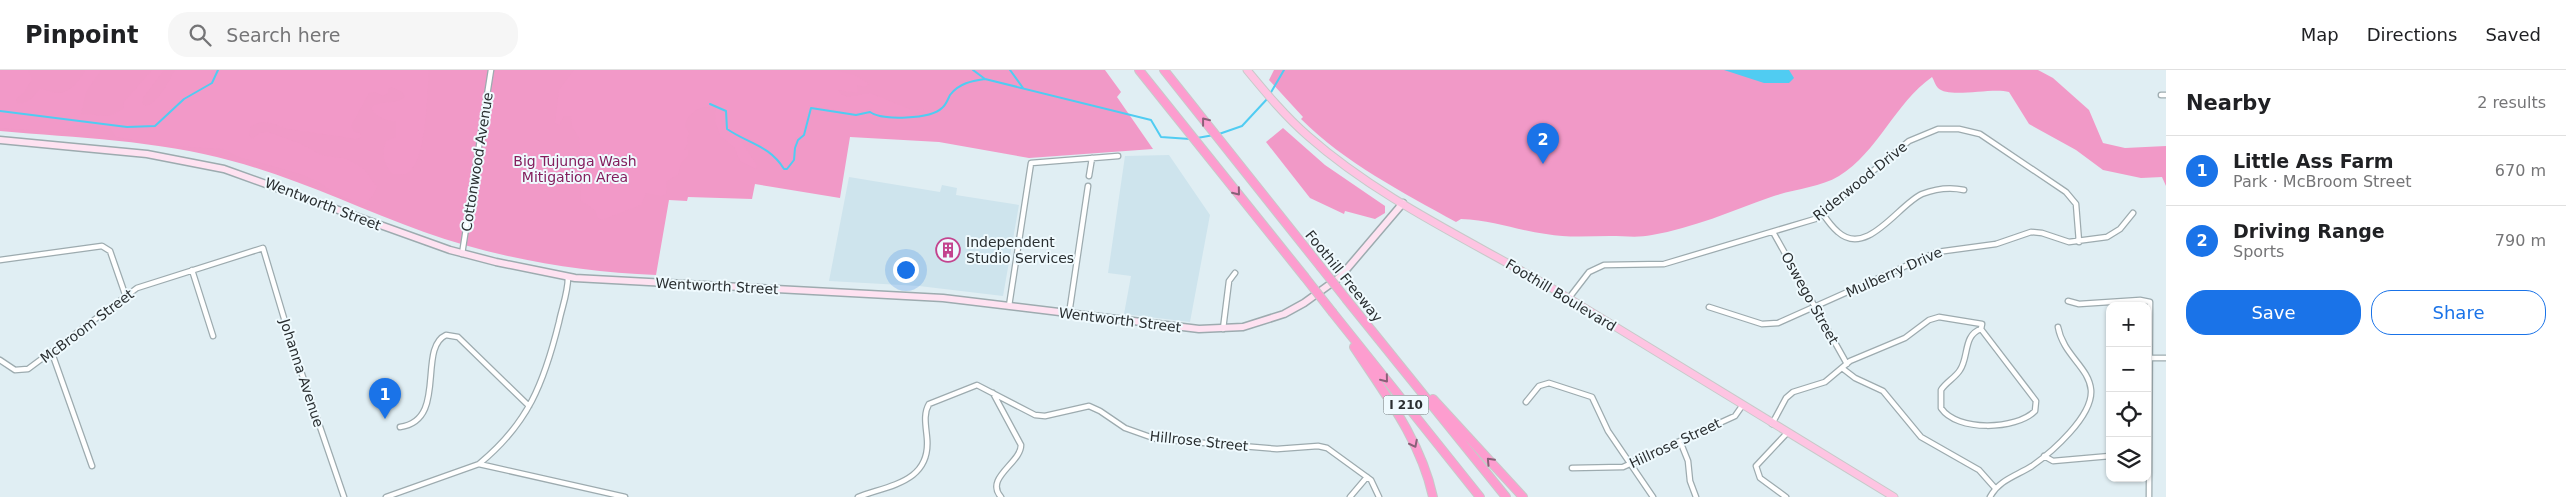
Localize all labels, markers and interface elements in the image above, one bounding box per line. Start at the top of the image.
search box [168,12,518,57]
text: Pinpoint [25,21,138,49]
icon: search [186,21,214,49]
text: Search here [226,24,341,46]
text: Map [2301,24,2339,45]
text: Directions [2367,24,2457,45]
text: Saved [2485,24,2541,45]
street label: Cottonwood Avenue [458,91,496,233]
text: Nearby [2186,91,2271,115]
text: 2 results [2477,93,2546,112]
one-way arrow [1201,117,1210,126]
pin: 2 [1527,123,1559,164]
street label: Riderwood Drive [1810,138,1910,224]
text: Little Ass Farm [2233,150,2394,172]
park label: Big Tujunga Wash Mitigation Area [513,153,637,185]
text: 1 [2196,161,2208,180]
text: 670 m [2495,161,2546,180]
text: Park · McBroom Street [2233,172,2412,191]
street label: Wentworth Street [263,174,384,234]
one-way arrow [1231,187,1240,196]
text: Driving Range [2233,220,2385,242]
street label: Foothill Freeway [1302,227,1386,325]
text: 2 [2196,231,2208,250]
text: 790 m [2495,231,2546,250]
place label: Independent Studio Services [966,234,1074,266]
building icon: Independent Studio Services [935,237,961,263]
text: Sports [2233,242,2284,261]
street label: Mulberry Drive [1843,244,1945,300]
street label: Oswego Street [1778,249,1842,347]
street label: Foothill Boulevard [1503,256,1619,334]
your location [893,257,919,283]
street label: Wentworth Street [655,275,779,297]
street label: McBroom Street [37,285,137,366]
button: Save [2186,290,2361,335]
button: Share [2371,290,2546,335]
map controls [2106,302,2151,482]
button: + [2106,302,2151,347]
street label: Wentworth Street [1058,305,1183,336]
street label: Johanna Avenue [277,316,327,429]
button: − [2106,347,2151,392]
one-way arrow [1380,373,1388,382]
pin: 1 [369,378,401,419]
button: locate [2106,392,2151,437]
road number: I 210 [1384,396,1428,414]
street label: Hillrose Street [1627,415,1724,471]
street label: Hillrose Street [1149,428,1250,454]
button: layers [2106,437,2151,482]
one-way arrow [1408,439,1418,448]
one-way arrow [1487,458,1496,467]

